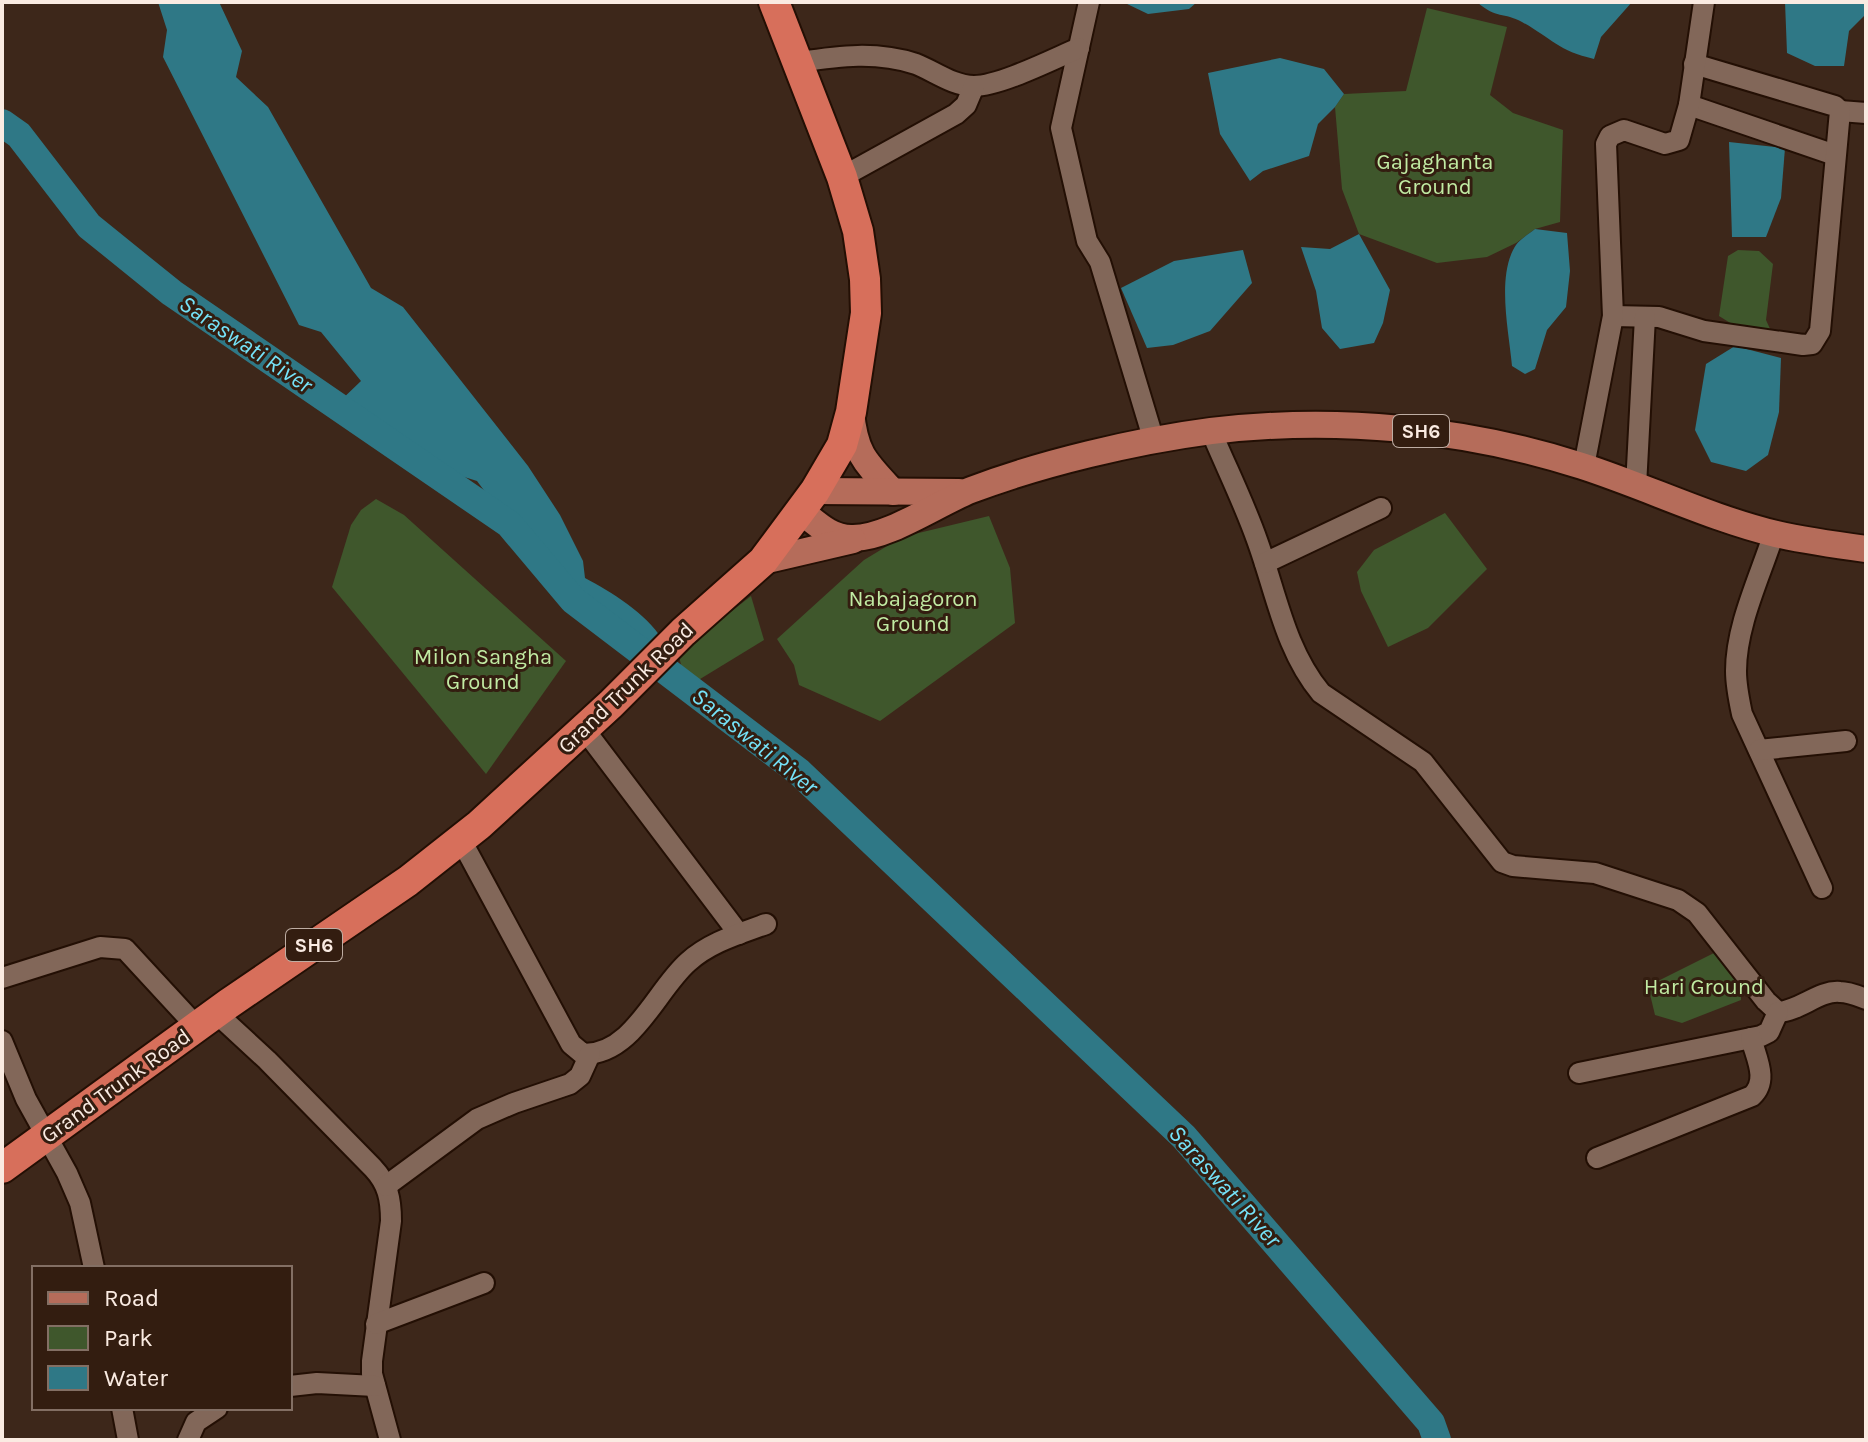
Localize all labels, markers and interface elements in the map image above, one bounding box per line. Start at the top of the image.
park label: Gajaghanta Ground [1377,149,1493,200]
water label: Saraswati River [174,289,318,399]
road number: SH6 [1393,415,1449,447]
park label: Nabajagoron Ground [848,586,978,637]
street label: Grand Trunk Road [553,617,699,759]
park label: Milon Sangha Ground [414,644,552,695]
water label: Saraswati River [686,682,824,801]
road number: SH6 [286,929,342,961]
park label: Hari Ground [1644,974,1764,1000]
street label: Grand Trunk Road [36,1023,196,1149]
water label: Saraswati River [1163,1119,1288,1253]
legend [32,1266,292,1410]
text: Road [104,1284,159,1312]
text: Park [104,1324,153,1352]
text: Water [104,1364,168,1392]

